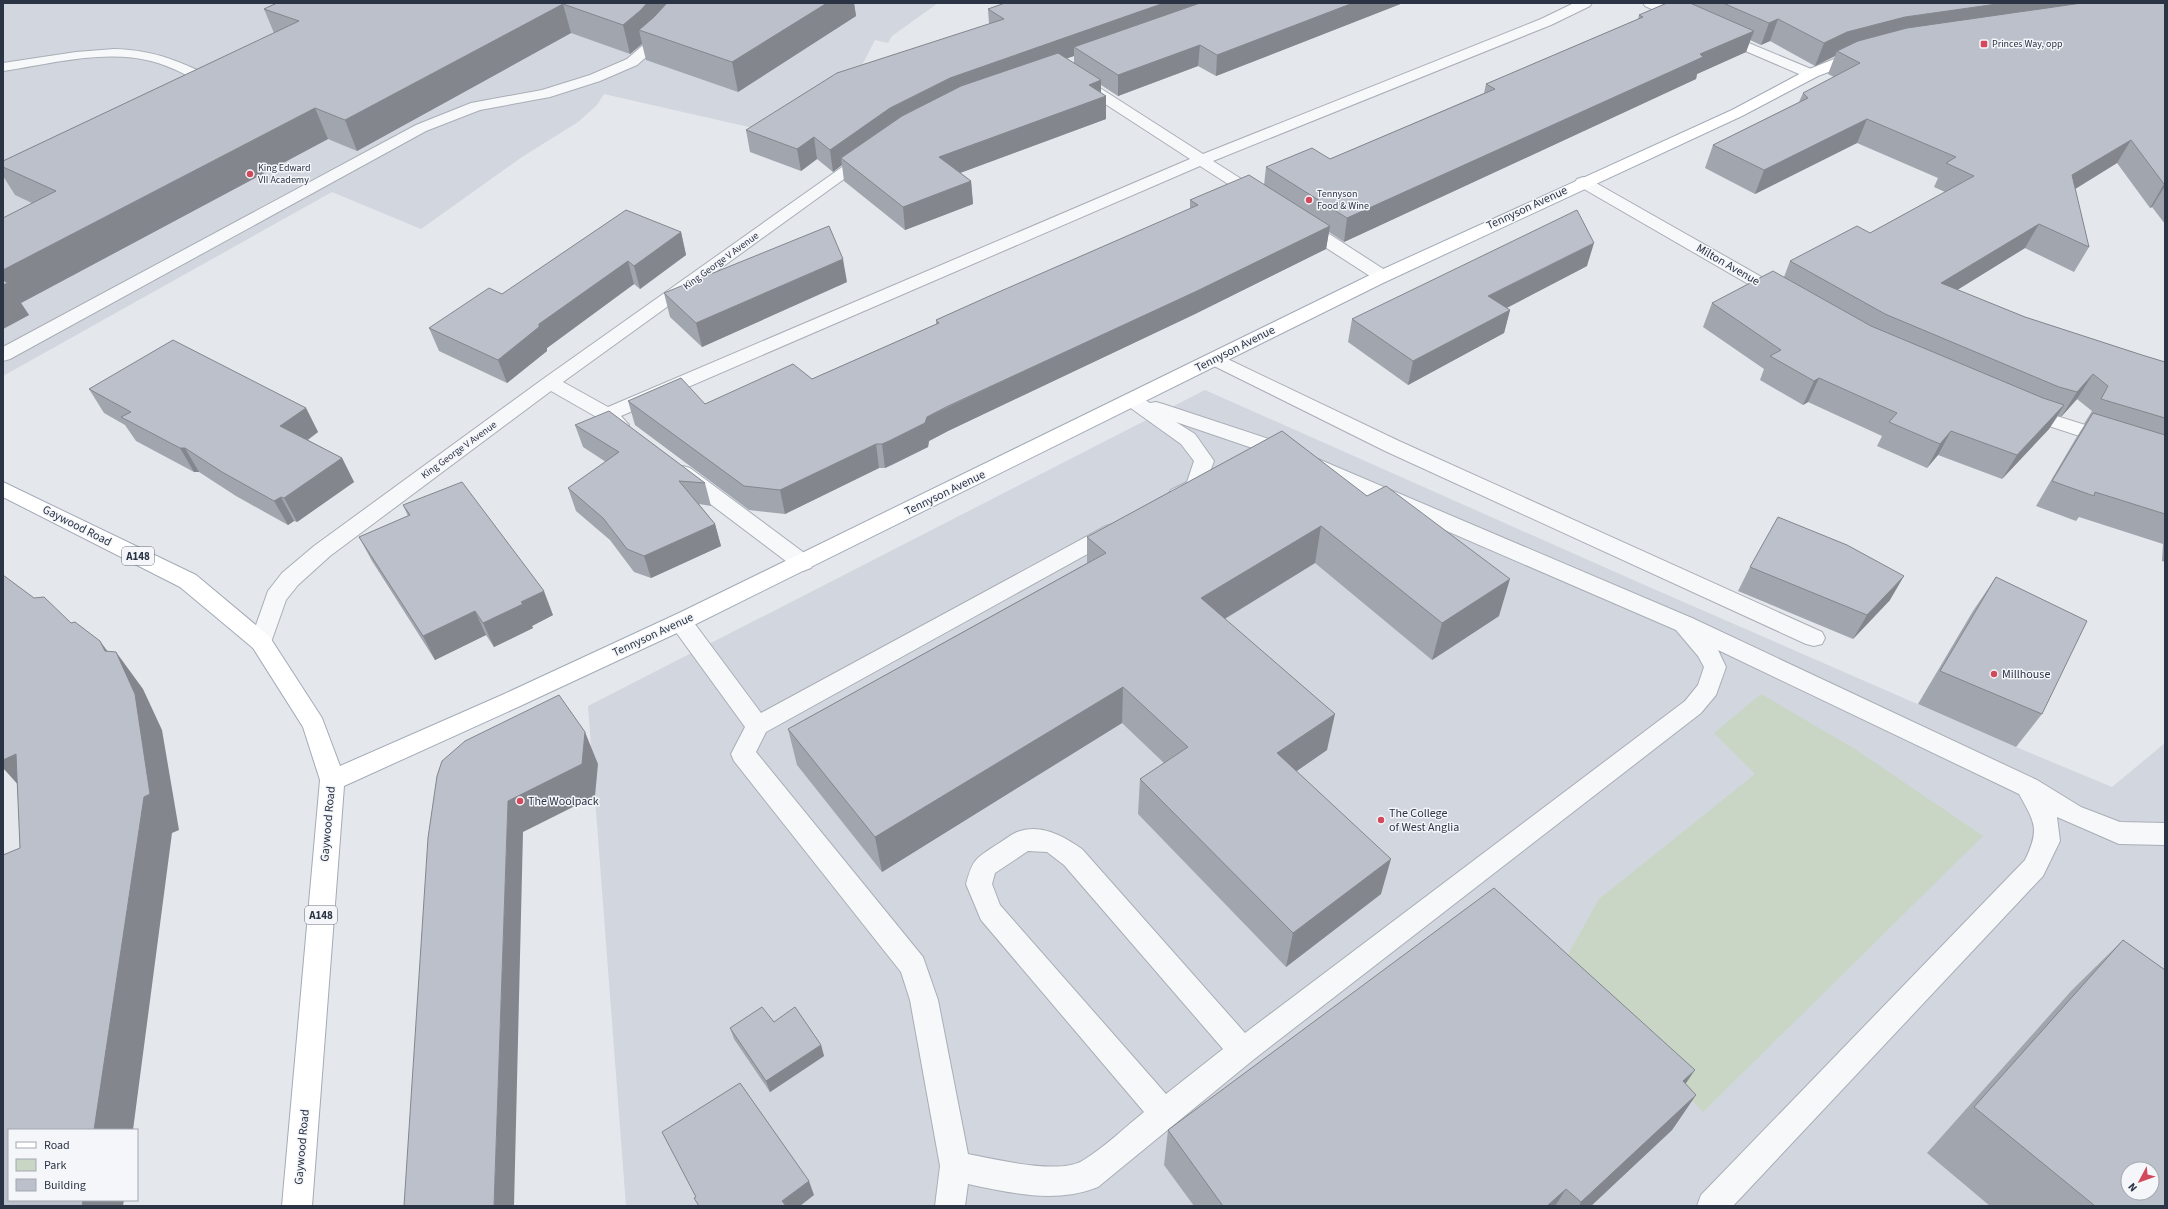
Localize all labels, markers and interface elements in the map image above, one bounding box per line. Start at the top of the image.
place label: Princes Way, opp [1992,37,2063,51]
marker: Princes Way, opp [1979,39,1989,49]
place label: King Edward VII Academy [258,161,311,187]
marker: King Edward VII Academy [245,169,255,179]
street label: Tennyson Avenue [1484,182,1570,234]
place label: Tennyson Food & Wine [1317,187,1369,213]
marker: Tennyson Food & Wine [1304,195,1314,205]
street label: King George V Avenue [680,229,762,293]
street label: Milton Avenue [1693,240,1763,290]
street label: Tennyson Avenue [1192,321,1278,377]
street label: King George V Avenue [418,418,500,482]
street label: Tennyson Avenue [902,466,988,520]
street label: Gaywood Road [40,501,114,551]
road number: A148 [122,547,154,565]
street label: Tennyson Avenue [610,609,696,661]
place label: Millhouse [2002,666,2050,683]
marker: Millhouse [1989,669,1999,679]
street label: Gaywood Road [316,786,340,862]
place label: The Woolpack [528,793,599,810]
marker: The Woolpack [515,796,525,806]
place label: The College of West Anglia [1389,805,1459,836]
marker: The College of West Anglia [1376,815,1386,825]
road number: A148 [305,906,337,924]
street label: Gaywood Road [290,1109,314,1185]
legend [8,1129,138,1201]
text: Road [44,1137,70,1154]
text: Park [44,1157,66,1174]
north arrow [2120,1161,2160,1201]
text: Building [44,1177,86,1194]
text: N [2125,1180,2141,1195]

